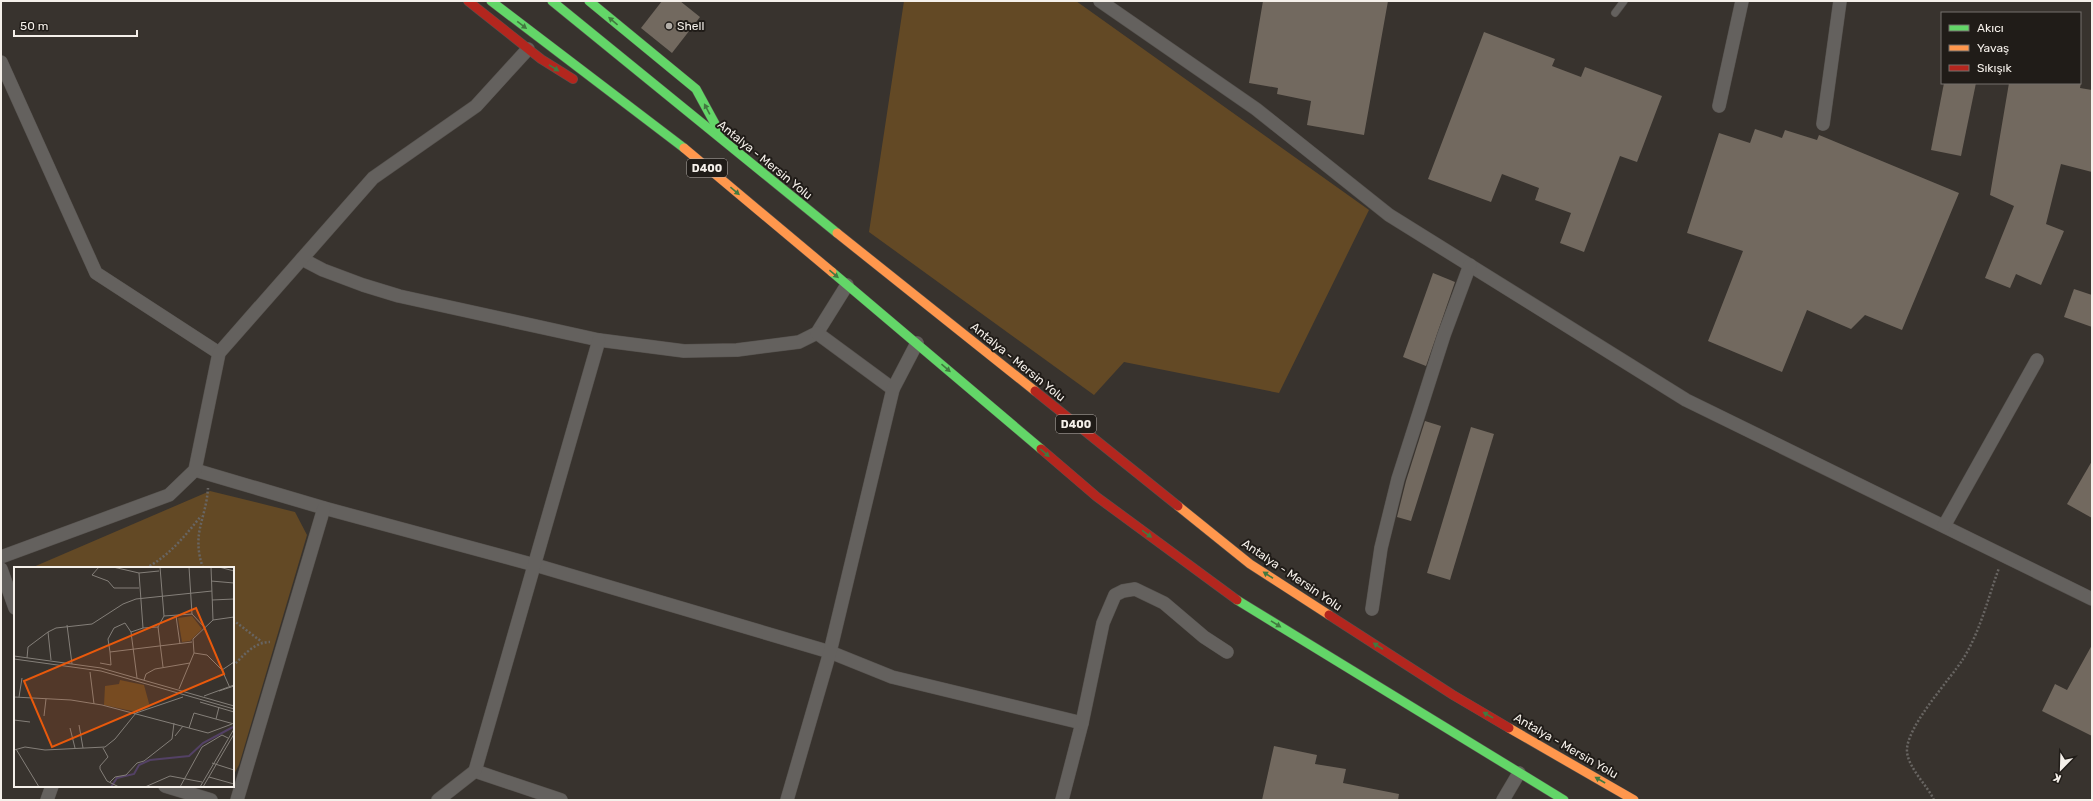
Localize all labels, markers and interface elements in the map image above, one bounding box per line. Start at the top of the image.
scale bar [14,12,137,38]
legend [1941,12,2081,84]
one-way arrow [607,16,618,25]
text: 50 m [20,19,48,33]
place label: Shell [677,19,704,33]
one-way arrow [517,20,527,28]
marker: Shell [664,21,674,31]
text: Akıcı [1977,21,2004,35]
text: Yavaş [1977,41,2009,55]
text: Sıkışık [1977,61,2012,75]
one-way arrow [548,64,560,71]
one-way arrow [703,103,710,114]
street label: Antalya - Mersin Yolu [715,118,815,202]
road number: D400 [687,159,727,177]
one-way arrow [729,187,740,196]
one-way arrow [829,270,840,279]
street label: Antalya - Mersin Yolu [968,320,1068,404]
one-way arrow [941,364,952,373]
road number: D400 [1056,415,1096,433]
one-way arrow [1040,448,1051,457]
one-way arrow [1141,530,1152,538]
street label: Antalya - Mersin Yolu [1239,536,1345,614]
inset map [14,567,234,787]
one-way arrow [1262,572,1274,579]
one-way arrow [1270,621,1282,628]
one-way arrow [1372,642,1383,650]
street label: Antalya - Mersin Yolu [1512,711,1620,781]
one-way arrow [1482,712,1494,719]
north arrow [2041,749,2081,789]
text: K [2051,770,2063,785]
one-way arrow [1594,777,1606,784]

